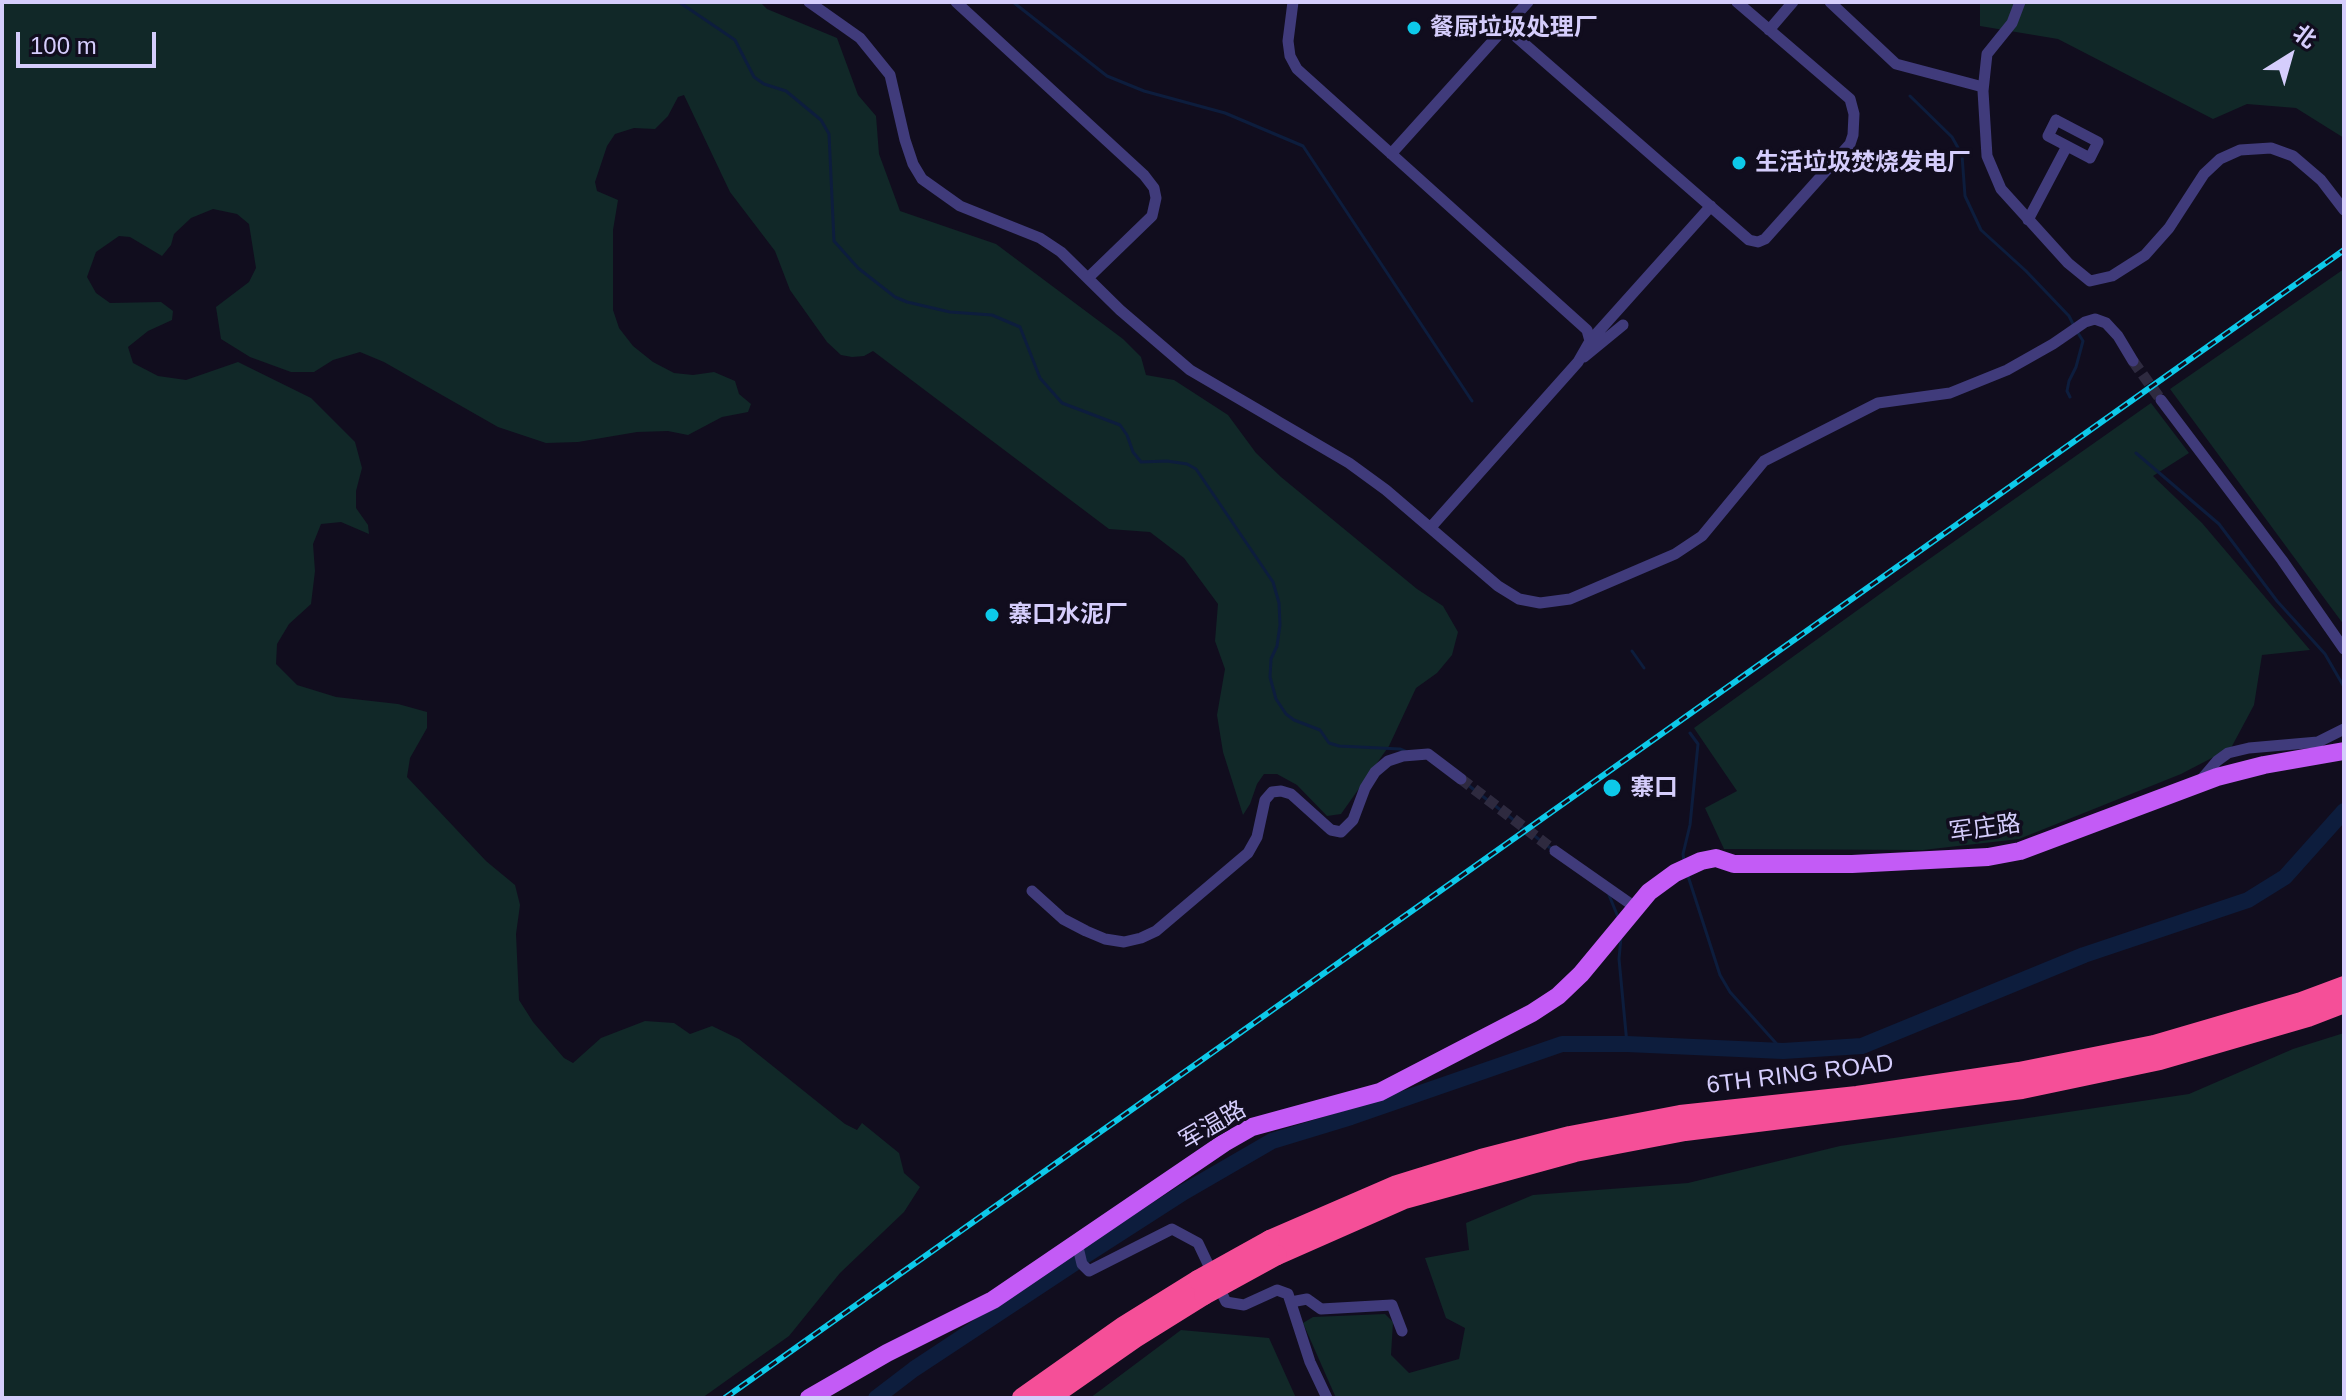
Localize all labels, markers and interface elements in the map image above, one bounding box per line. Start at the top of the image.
place label: 餐厨垃圾处理厂 [1430,14,1598,42]
scale bar [20,16,160,66]
north arrow [2250,16,2330,96]
marker: 餐厨垃圾处理厂 [1405,19,1423,37]
text: 北 [2288,20,2321,53]
text: 100 m [30,32,97,59]
place label: 生活垃圾焚烧发电厂 [1755,149,1971,177]
marker: 生活垃圾焚烧发电厂 [1730,154,1748,172]
place label: 寨口水泥厂 [1008,601,1128,629]
marker: 寨口水泥厂 [983,606,1001,624]
place label: 寨口 [1630,774,1678,802]
marker: 寨口 [1601,777,1623,799]
street label: 军庄路 [1947,810,2023,848]
street label: 6TH RING ROAD [1705,1049,1895,1101]
street label: 军温路 [1175,1096,1251,1156]

